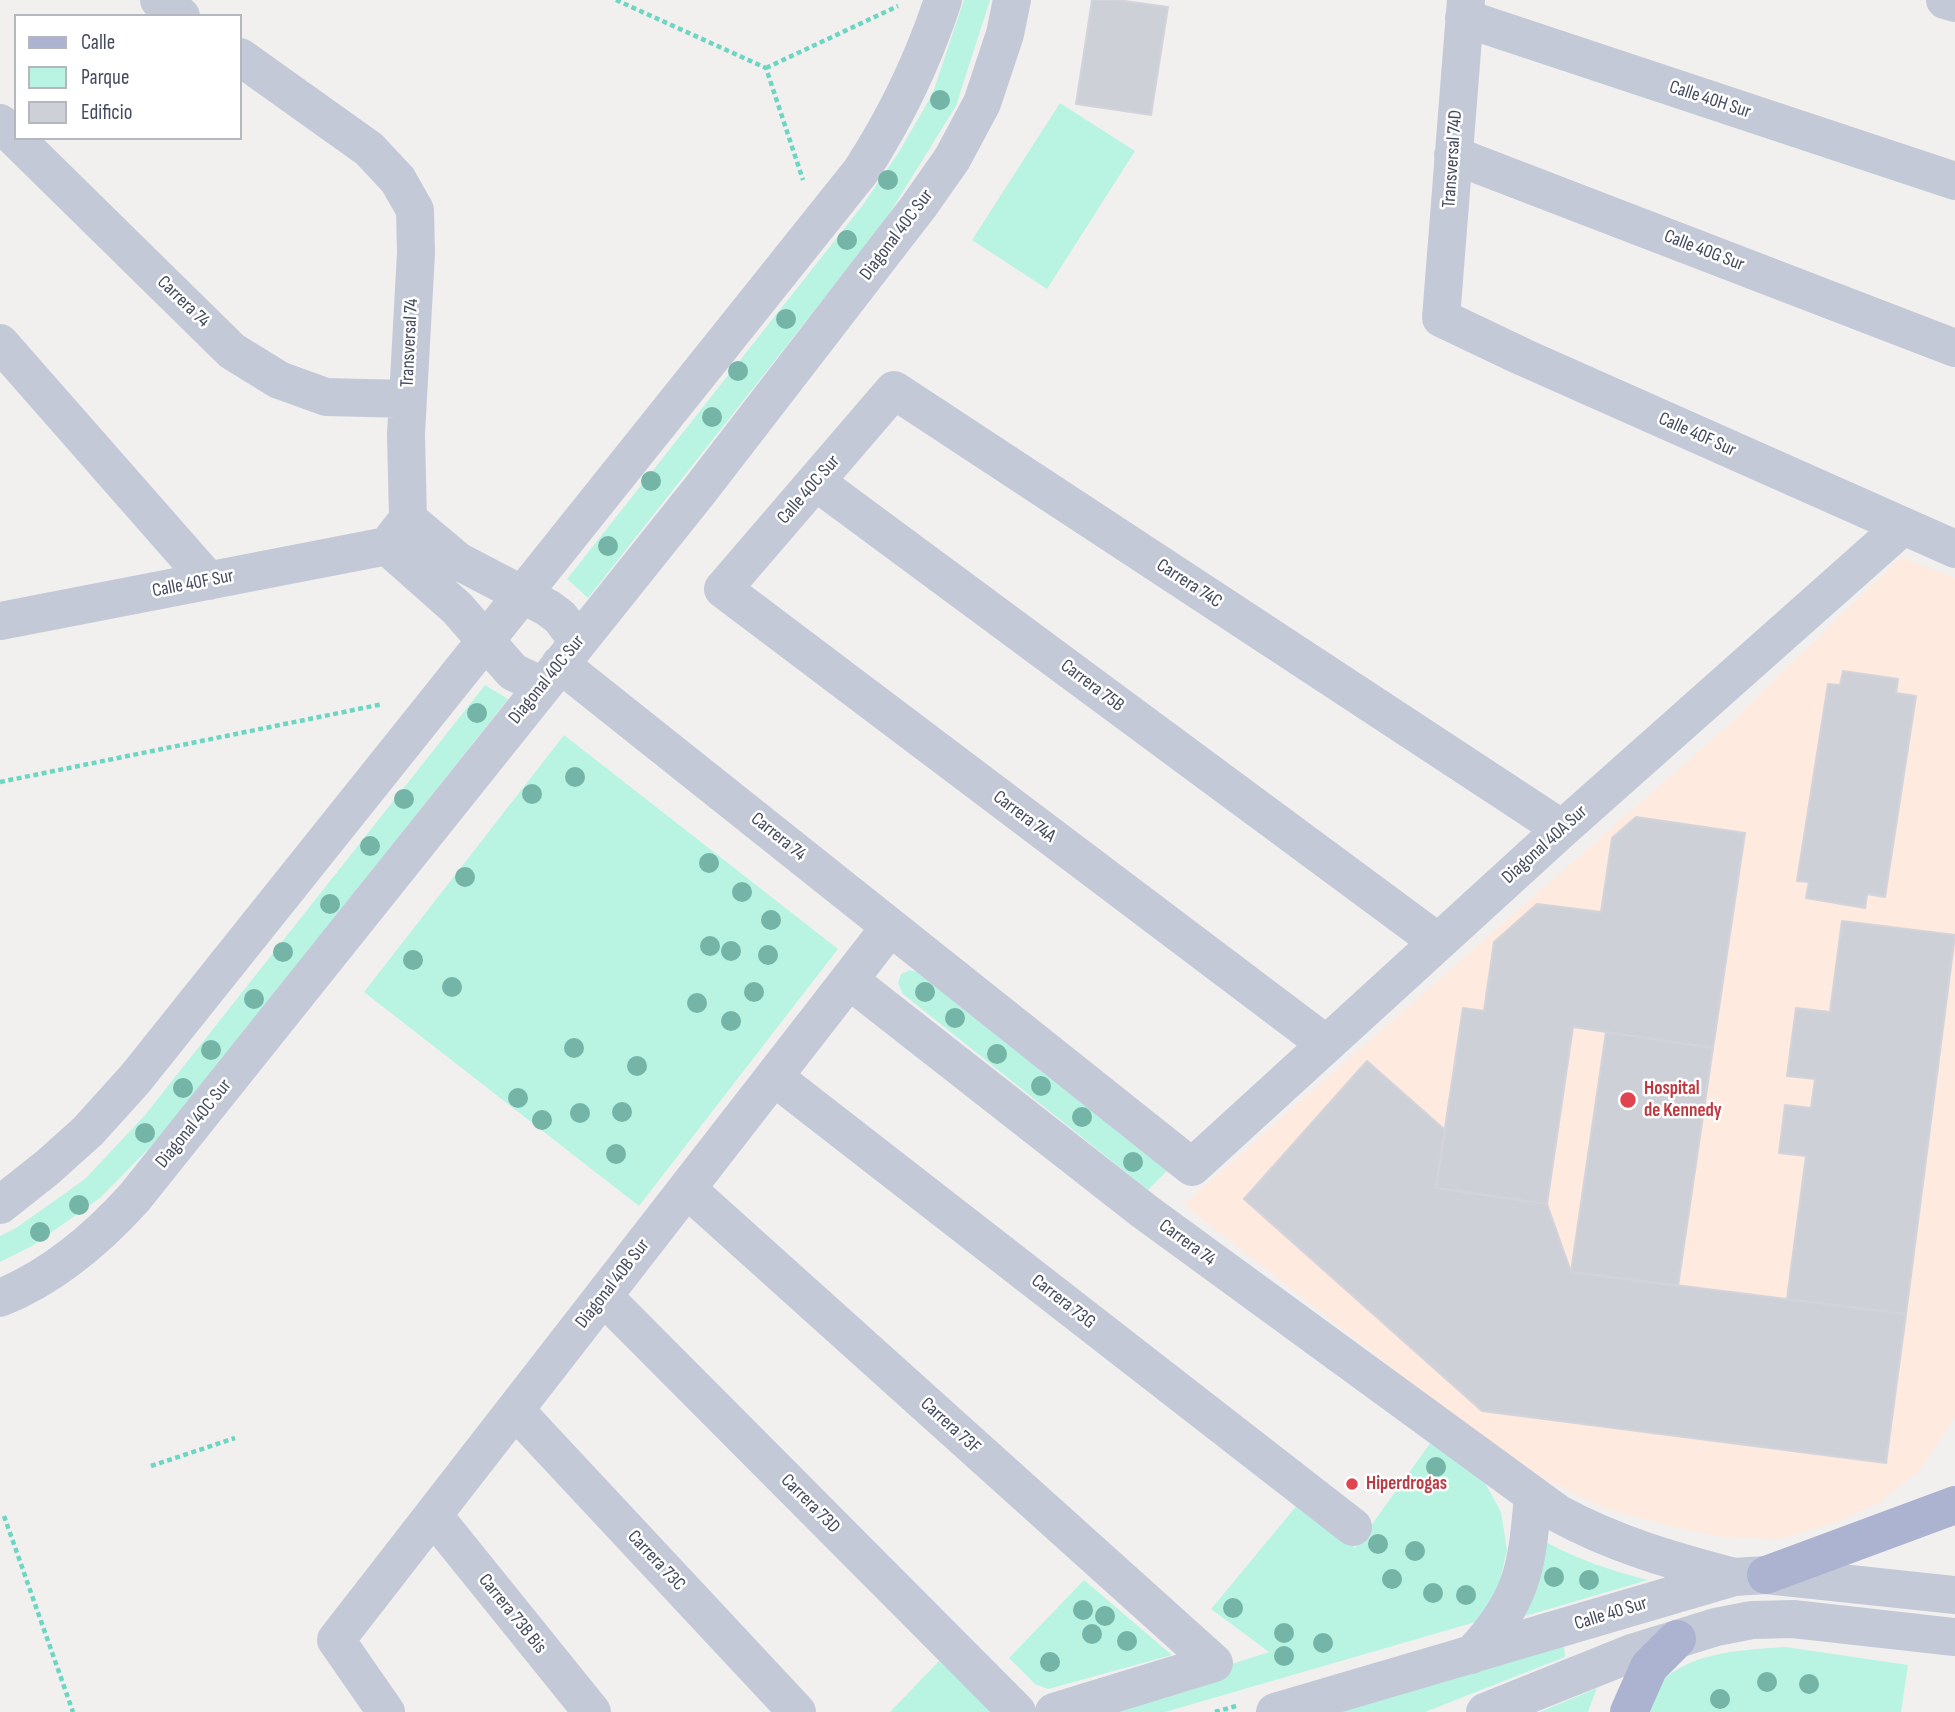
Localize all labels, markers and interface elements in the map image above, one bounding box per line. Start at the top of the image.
legend [14,14,242,140]
text: Calle [81,30,115,55]
text: Parque [81,65,129,90]
street label: Calle 40H Sur [1666,76,1754,124]
text: Edificio [81,100,132,125]
street label: Transversal 74D [1438,109,1468,209]
street label: Diagonal 40C Sur [855,185,939,285]
street label: Calle 40G Sur [1661,225,1747,277]
street label: Carrera 74 [152,271,214,333]
street label: Transversal 74 [396,298,424,388]
street label: Calle 40F Sur [1655,408,1739,462]
street label: Calle 40C Sur [773,451,845,529]
street label: Carrera 74C [1152,554,1226,614]
street label: Calle 40F Sur [150,565,236,603]
street label: Diagonal 40C Sur [504,631,590,729]
street label: Carrera 75B [1056,655,1128,717]
street label: Carrera 74A [988,786,1060,848]
street label: Diagonal 40A Sur [1498,801,1592,889]
street label: Carrera 74 [746,808,810,866]
street label: Diagonal 40C Sur [151,1075,237,1173]
place label: Hospital de Kennedy [1644,1078,1722,1122]
marker: Hospital de Kennedy [1618,1090,1638,1110]
street label: Carrera 74 [1154,1215,1220,1271]
street label: Diagonal 40B Sur [571,1235,655,1333]
street label: Carrera 73G [1026,1270,1100,1334]
street label: Carrera 73F [915,1393,985,1459]
street label: Carrera 73D [775,1469,845,1539]
place label: Hiperdrogas [1366,1473,1447,1495]
marker: Hiperdrogas [1344,1476,1360,1492]
street label: Carrera 73C [622,1526,690,1596]
street label: Carrera 73B Bis [473,1570,551,1658]
street label: Calle 40 Sur [1572,1592,1650,1636]

